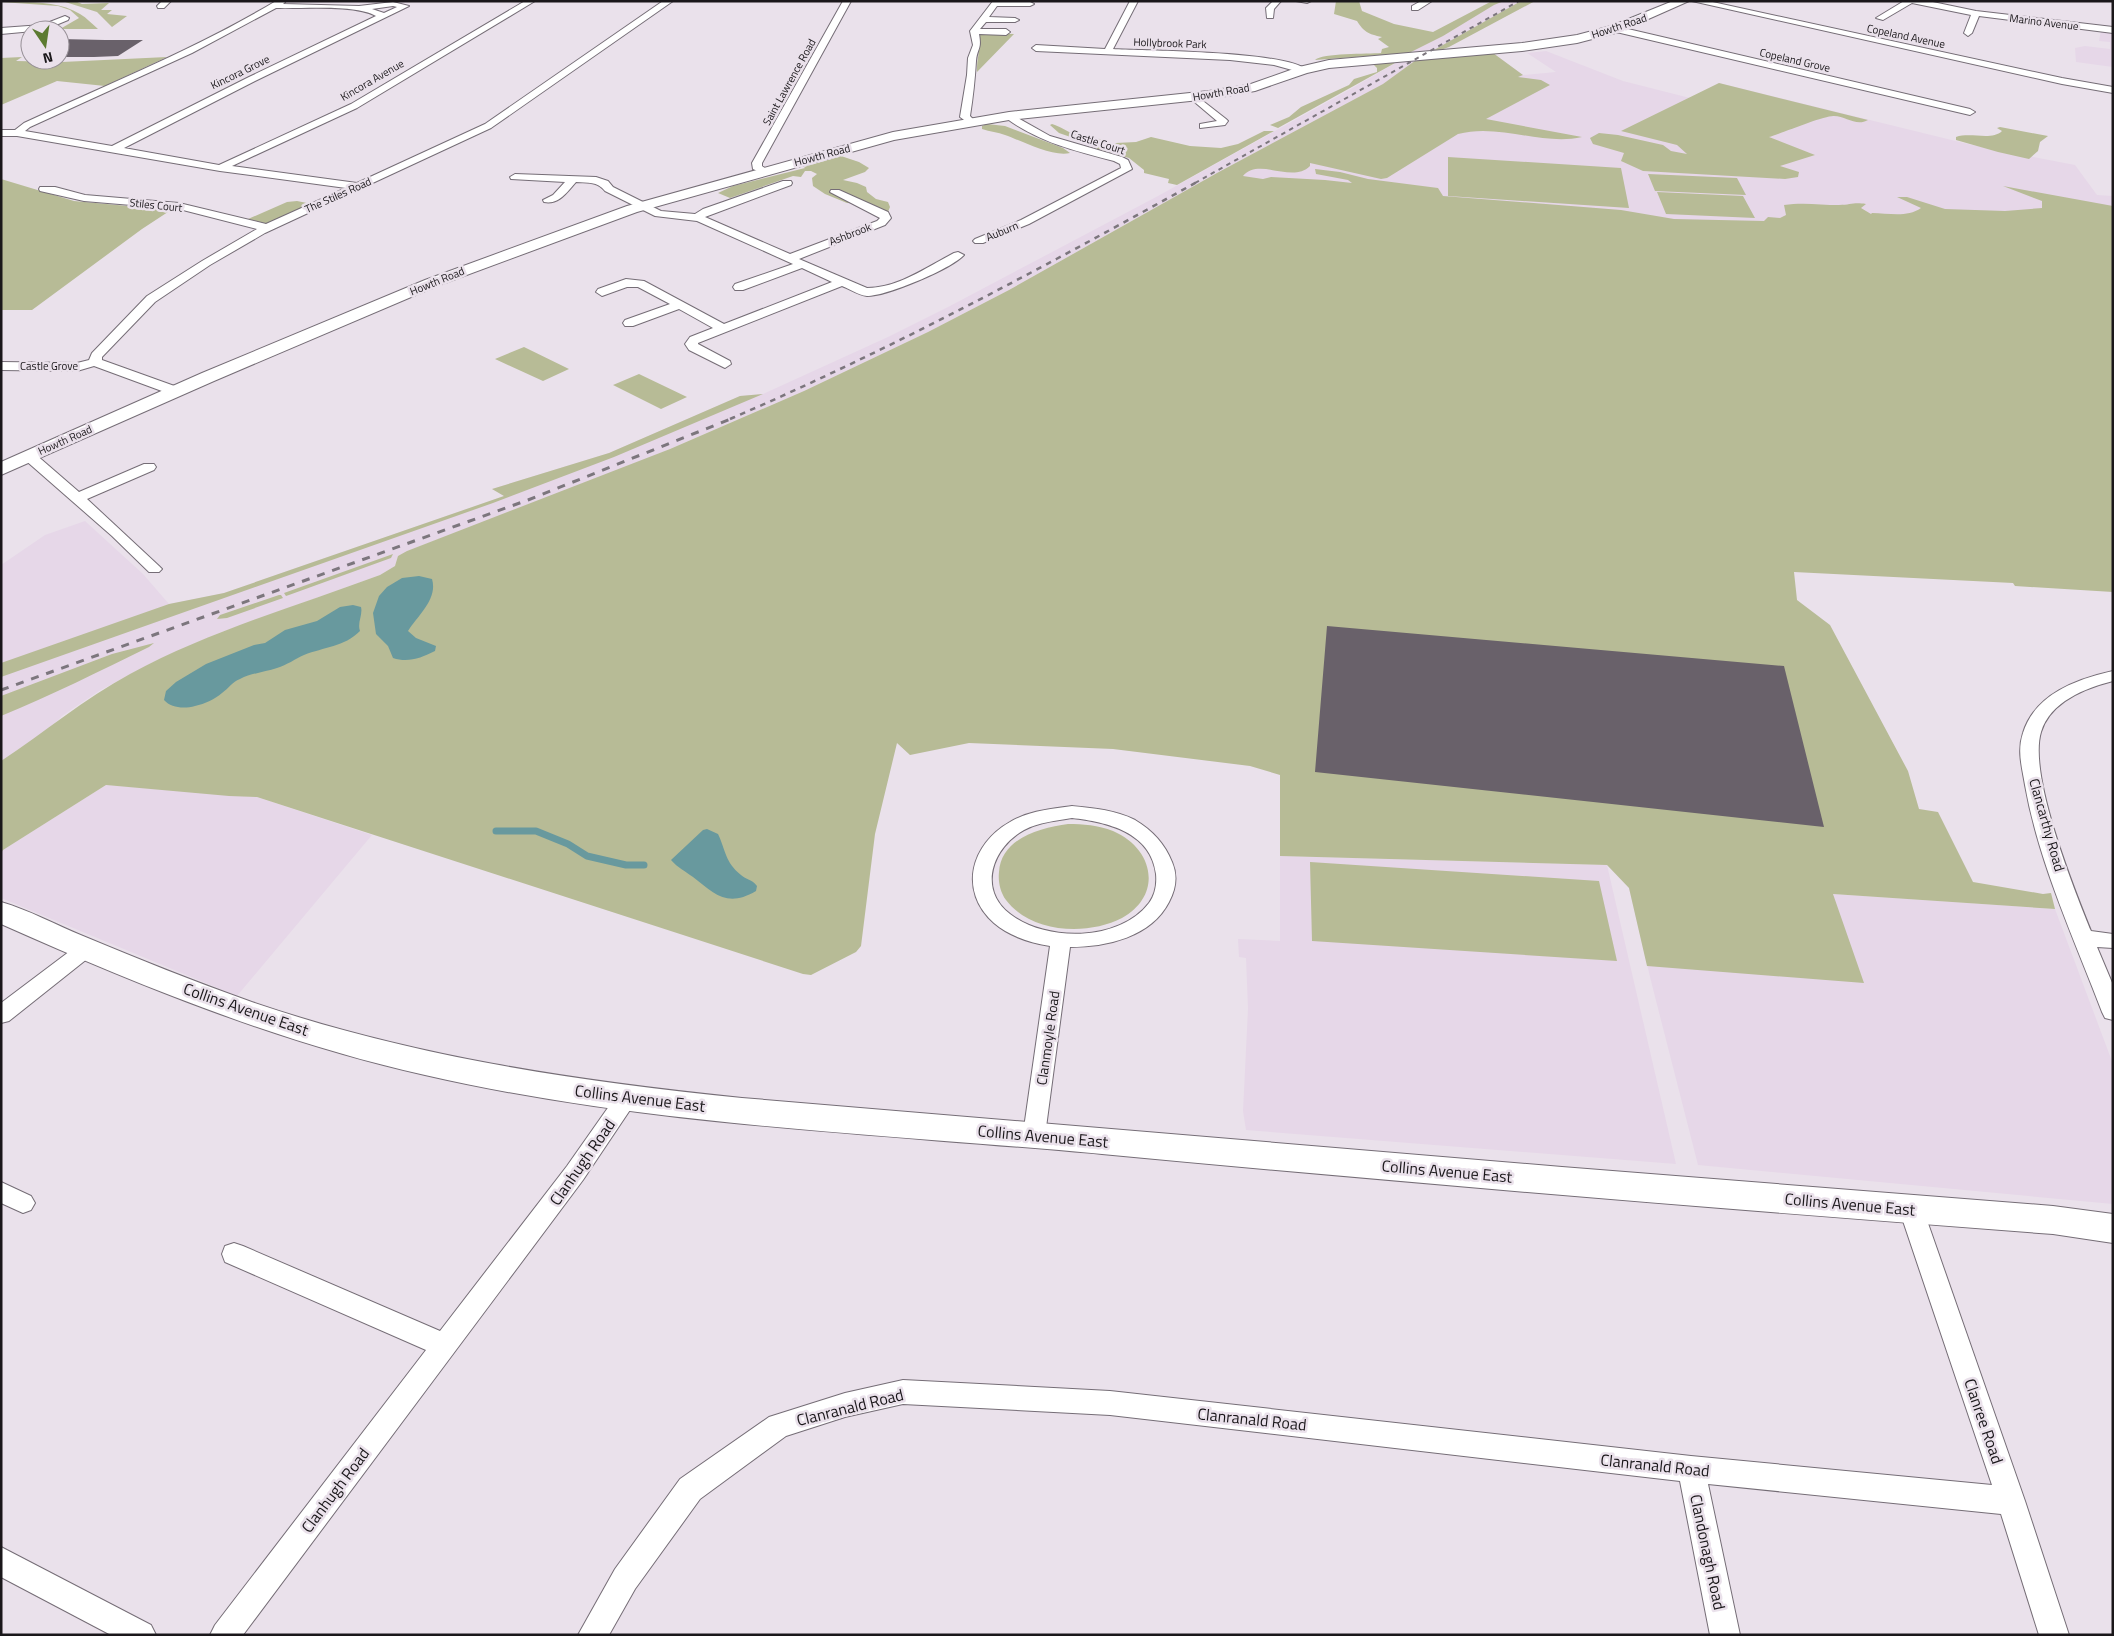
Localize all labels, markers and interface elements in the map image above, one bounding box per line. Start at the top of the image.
street label: Howth Road [1589,9,1649,42]
street label: Marino Avenue [2009,10,2080,34]
north arrow [20,20,70,70]
street label: Copeland Avenue [1865,20,1947,52]
street label: Hollybrook Park [1133,34,1208,52]
street label: Saint Lawrence Road [759,36,820,128]
street label: Copeland Grove [1758,44,1832,76]
text: N [41,47,55,69]
street label: Kincora Grove [208,51,273,93]
street label: Kincora Avenue [337,55,407,105]
street label: Howth Road [1191,79,1251,105]
street label: Castle Court [1069,126,1127,158]
street label: Howth Road [792,140,852,170]
street label: The Stiles Road [302,173,374,217]
street label: Stiles Court [129,194,183,216]
street label: Auburn [983,217,1021,245]
street label: Ashbrook [827,218,874,249]
street label: Howth Road [407,263,467,299]
street label: Castle Grove [20,358,78,374]
street label: Howth Road [35,421,95,459]
street label: Clancarthy Road [2024,776,2071,874]
street label: Collins Avenue East [180,976,312,1042]
street label: Clanmoyle Road [1031,990,1064,1086]
street label: Collins Avenue East [574,1078,707,1118]
street label: Clanhugh Road [543,1114,621,1210]
street label: Collins Avenue East [977,1118,1110,1154]
street label: Collins Avenue East [1381,1153,1514,1189]
street label: Collins Avenue East [1784,1186,1917,1222]
street label: Clanree Road [1958,1375,2010,1467]
street label: Clanranald Road [794,1382,906,1432]
street label: Clanranald Road [1196,1401,1308,1437]
street label: Clanhugh Road [295,1442,375,1538]
street label: Clanranald Road [1599,1447,1711,1483]
street label: Clandonagh Road [1684,1492,1732,1612]

